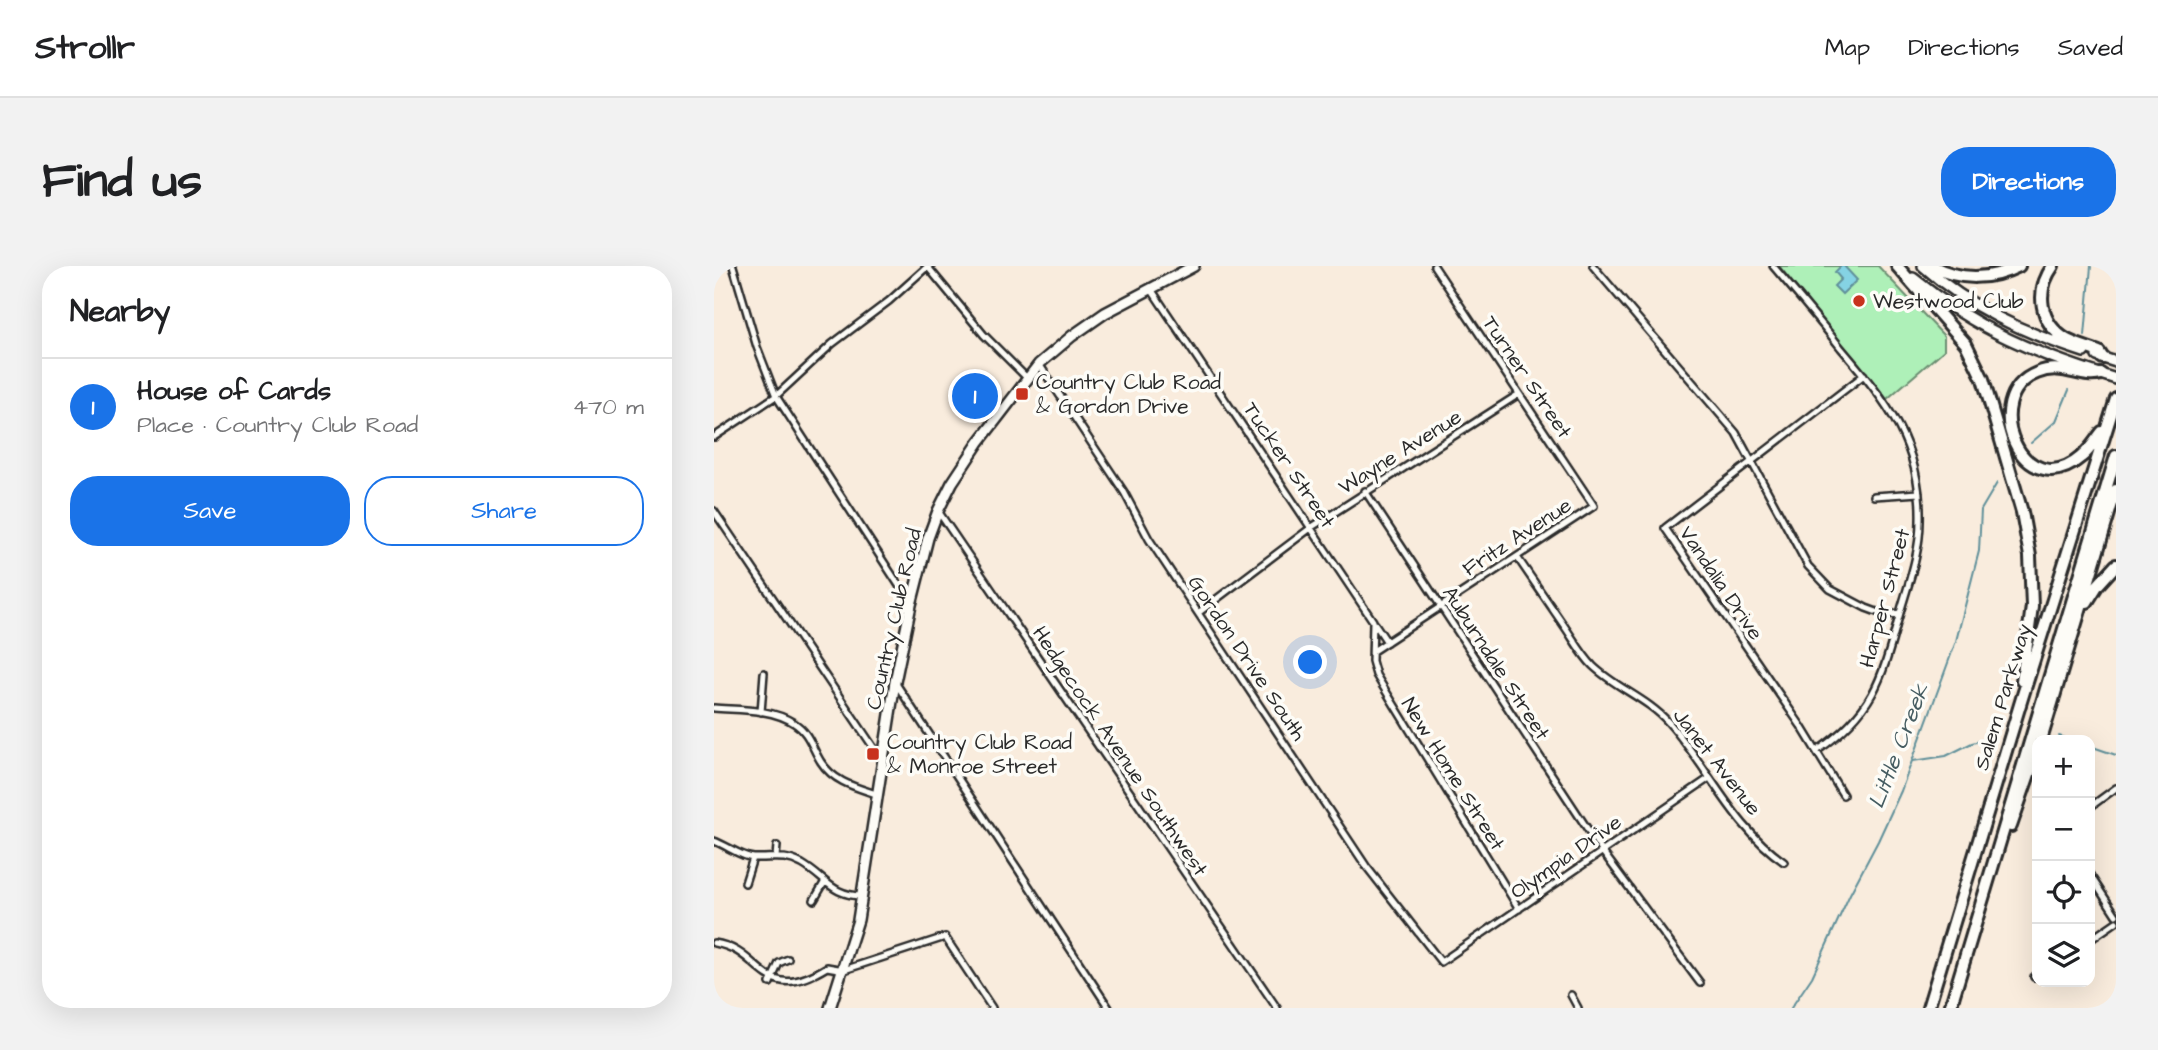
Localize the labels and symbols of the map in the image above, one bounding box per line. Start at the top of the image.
place label: Westwood Club [1873,287,2024,316]
marker: Westwood Club [1851,293,1867,309]
street label: Turner Street [1475,310,1579,444]
place label: Country Club Road & Gordon Drive [1036,368,1221,421]
pin: 1 [952,370,998,422]
marker: Country Club Road & Gordon Drive [1014,386,1030,402]
street label: Tucker Street [1236,396,1342,534]
street label: Wayne Avenue [1333,402,1468,503]
street label: Fritz Avenue [1457,491,1577,583]
street label: Vandalia Drive [1672,520,1770,646]
street label: Country Club Road [859,525,931,713]
street label: Harper Street [1853,525,1919,671]
street label: Gordon Drive South [1181,570,1313,747]
street label: Auburndale Street [1435,580,1557,746]
street label: Hedgecock Avenue Southwest [1024,620,1215,883]
street label: Salem Parkway [1967,620,2041,774]
your location [1293,645,1327,679]
water label: Little Creek [1861,678,1938,813]
street label: New Home Street [1394,692,1512,856]
street label: Janet Avenue [1666,702,1768,822]
place label: Country Club Road & Monroe Street [887,728,1072,781]
marker: Country Club Road & Monroe Street [865,746,881,762]
street label: Olympia Drive [1505,808,1629,908]

